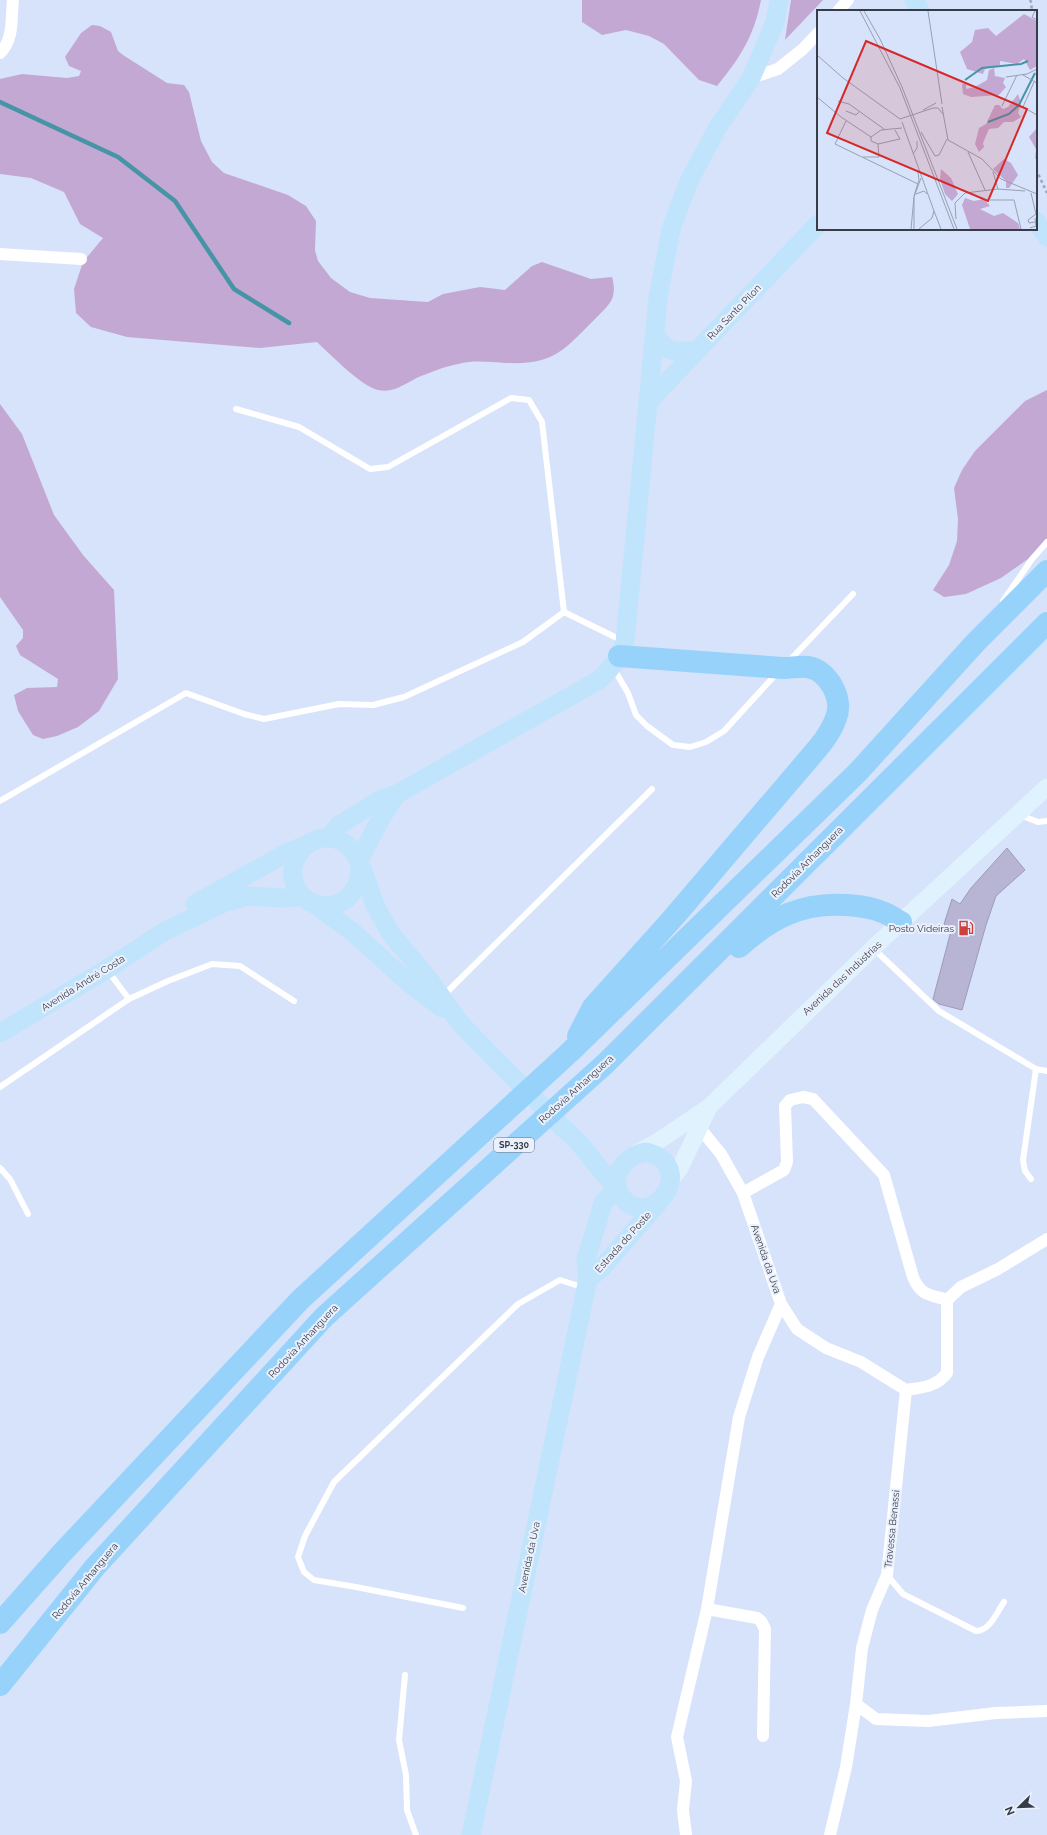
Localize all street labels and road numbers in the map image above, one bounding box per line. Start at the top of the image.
street label: Rua Santo Pilon [705,282,763,342]
street label: Rodovia Anhanguera [769,824,845,900]
street label: Avenida das Indústrias [800,939,884,1017]
street label: Avenida André Costa [39,953,127,1013]
street label: Rodovia Anhanguera [537,1053,615,1125]
road number: SP-330 [494,1138,534,1152]
street label: Estrada do Poste [593,1209,653,1275]
street label: Avenida da Uva [749,1223,783,1295]
street label: Rodovia Anhanguera [266,1302,340,1380]
street label: Travessa Benassi [882,1489,902,1569]
street label: Avenida da Uva [516,1521,542,1593]
street label: Rodovia Anhanguera [50,1541,120,1621]

